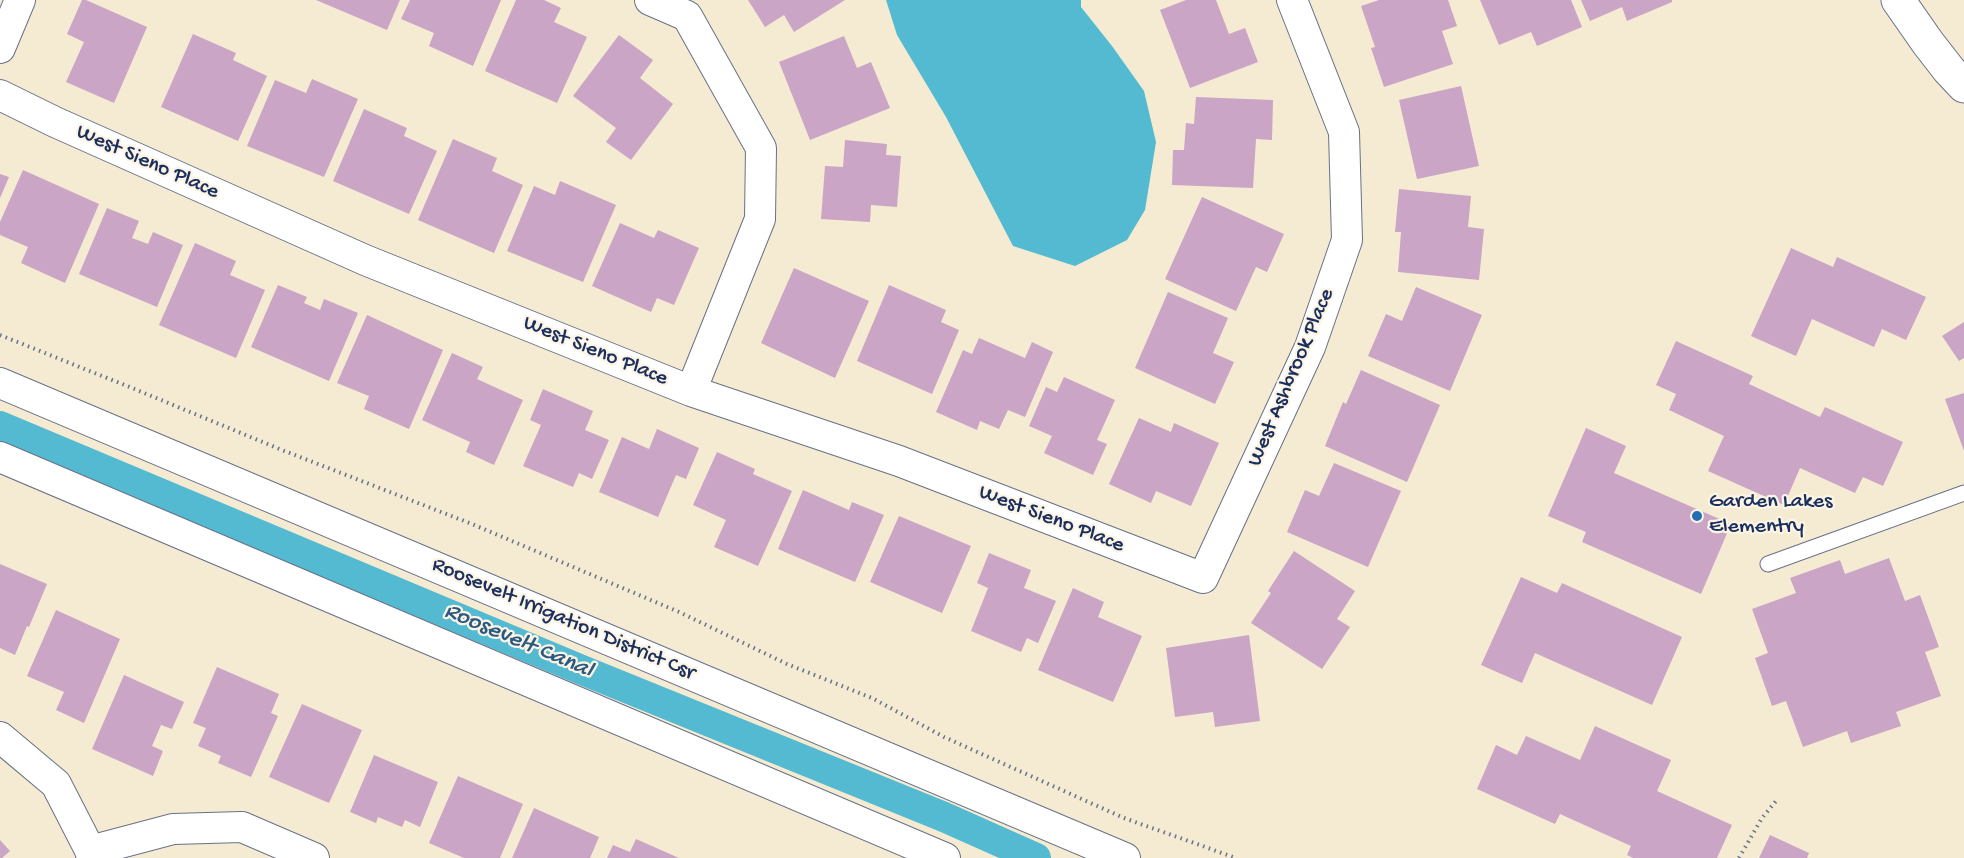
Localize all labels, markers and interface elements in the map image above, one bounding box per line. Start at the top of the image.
street label: West Sieno Place [71,120,223,206]
street label: West Ashbrook Place [1243,285,1341,471]
street label: West Sieno Place [519,311,671,393]
street label: West Sieno Place [974,480,1128,560]
place label: Garden Lakes Elementry [1709,490,1832,542]
marker: Garden Lakes Elementry [1690,509,1704,523]
street label: Roosevelt Irrigation District Csr [427,552,699,688]
water label: Roosevelt Canal [439,598,597,686]

